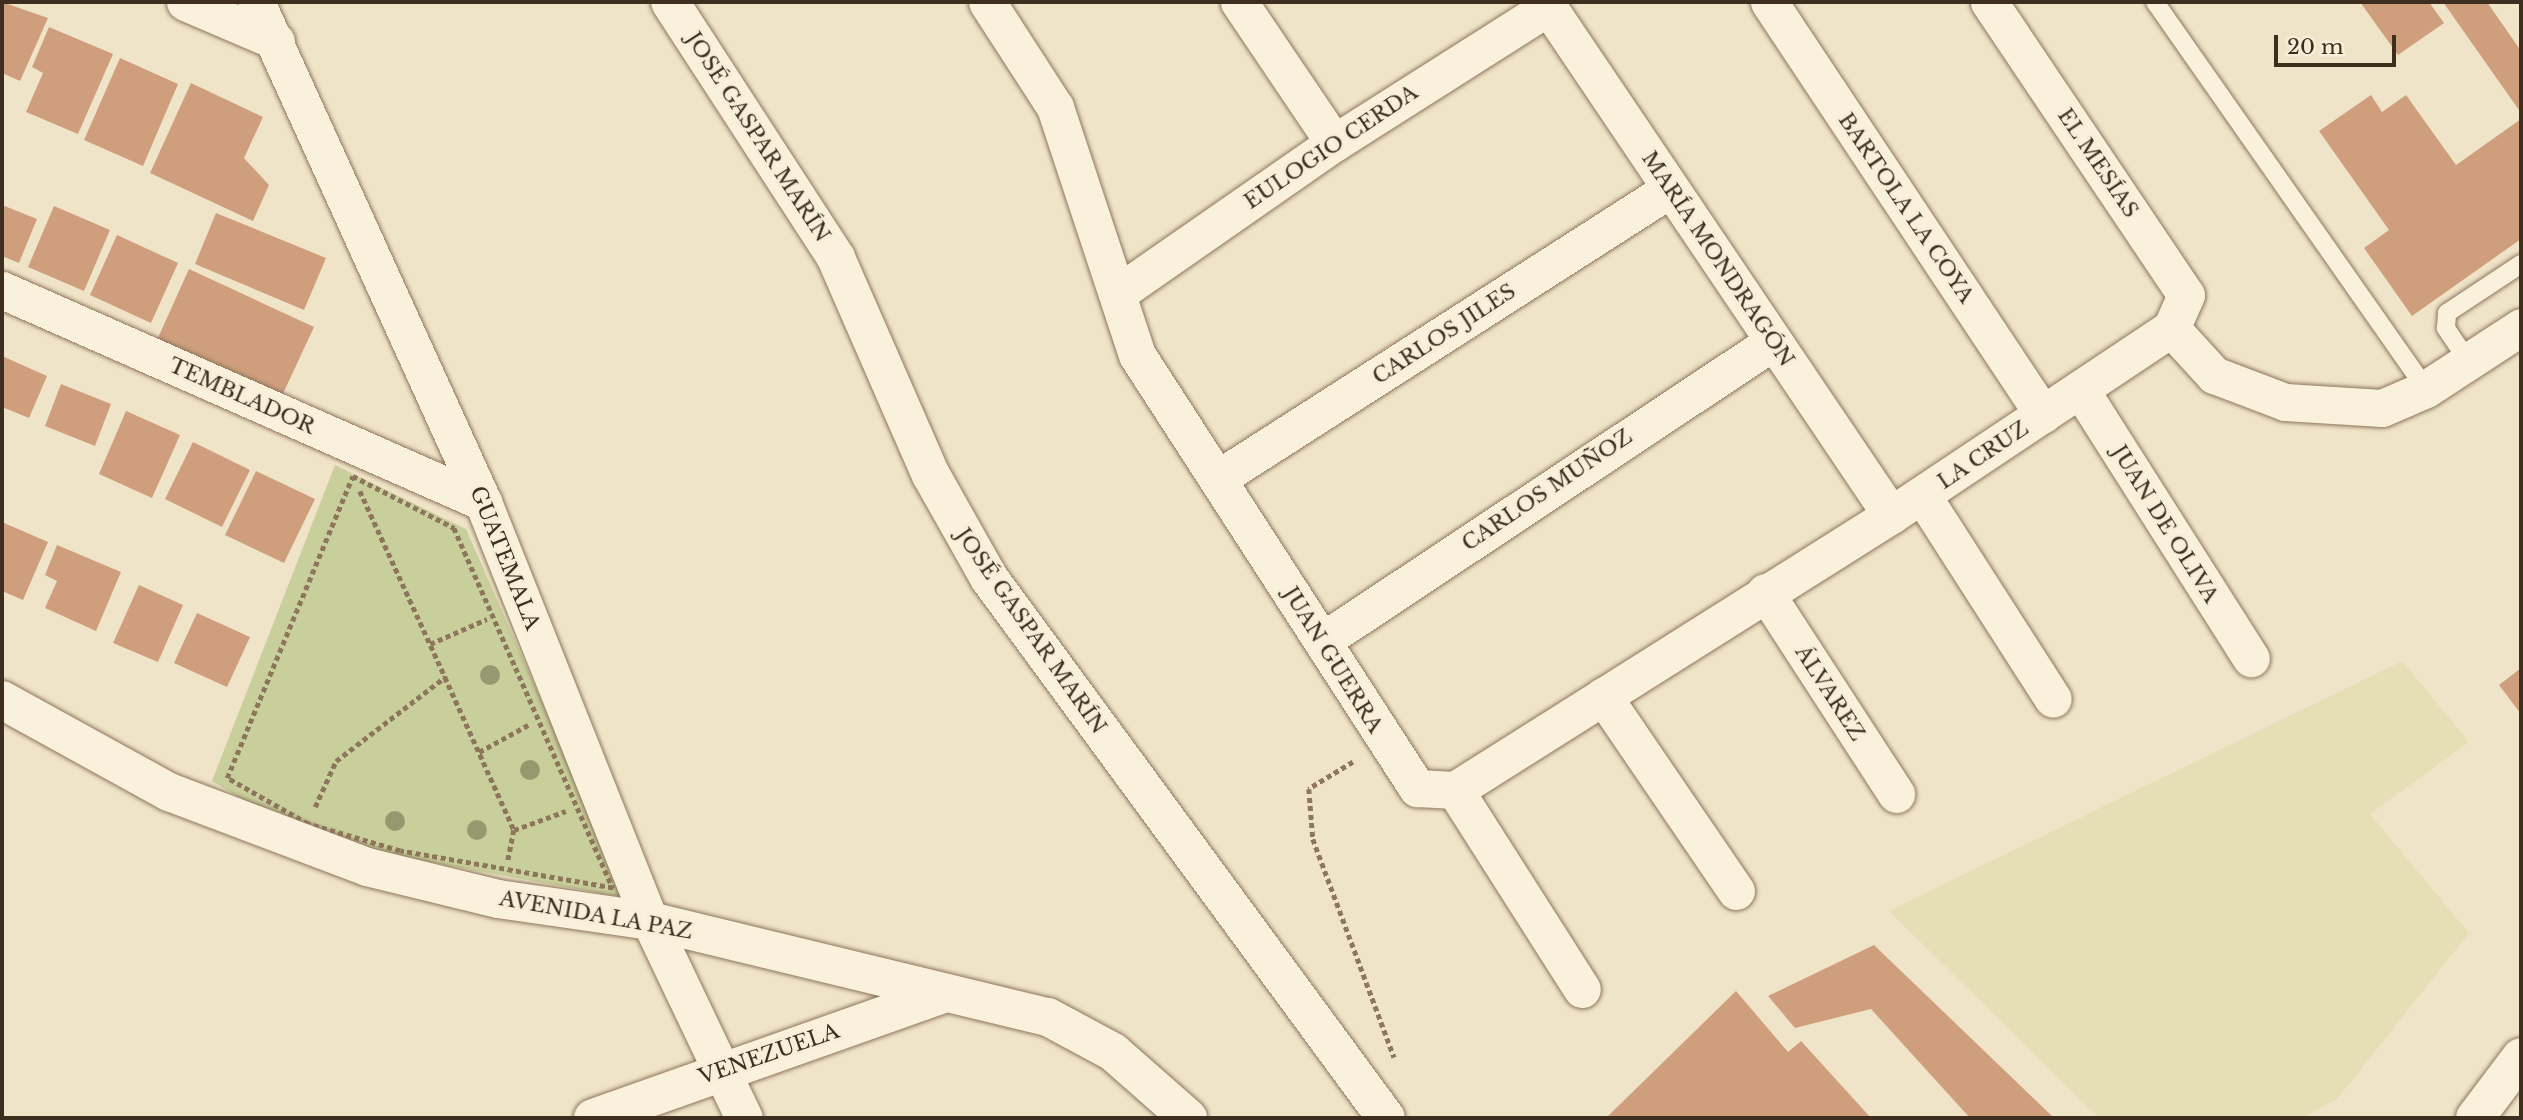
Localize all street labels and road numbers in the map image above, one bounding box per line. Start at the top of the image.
street label: JOSÉ GASPAR MARÍN [681,27,835,247]
street label: EULOGIO CERDA [1239,80,1423,214]
street label: EL MESÍAS [2052,103,2144,223]
street label: BARTOLA LA COYA [1833,108,1979,308]
street label: MARÍA MONDRAGÓN [1636,146,1800,372]
street label: CARLOS JILES [1368,278,1520,390]
street label: TEMBLADOR [165,353,319,439]
street label: LA CRUZ [1933,415,2033,495]
street label: CARLOS MUÑOZ [1457,424,1637,556]
street label: JUAN DE OLIVA [2106,441,2224,607]
street label: GUATEMALA [465,482,545,634]
street label: JOSÉ GASPAR MARÍN [950,523,1112,739]
street label: JUAN GUERRA [1278,582,1388,738]
street label: ÁLVAREZ [1790,641,1870,745]
street label: AVENIDA LA PAZ [497,885,695,945]
street label: VENEZUELA [695,1018,843,1090]

